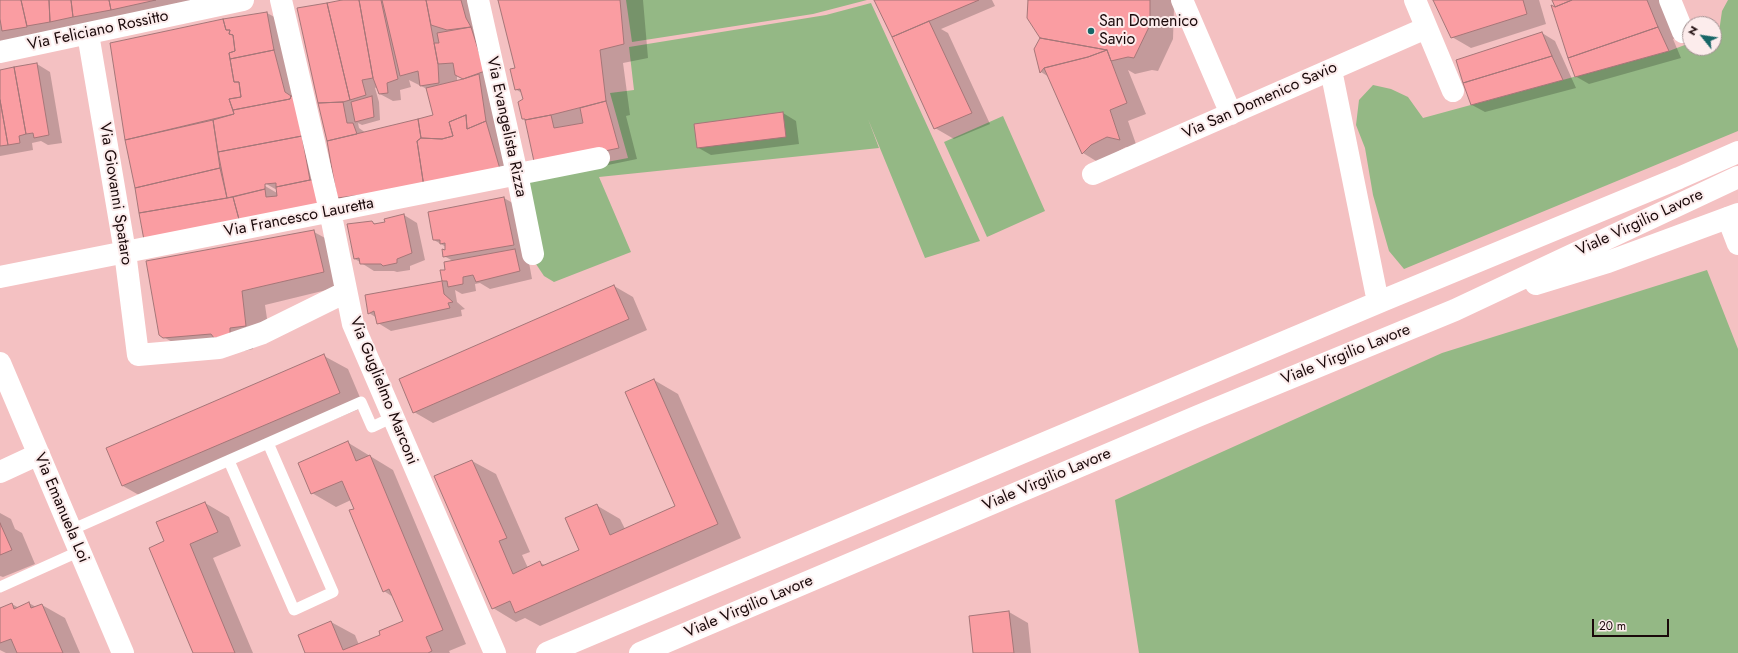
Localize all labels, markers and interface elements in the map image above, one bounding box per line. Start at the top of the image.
street label: Via Feliciano Rossitto [26,7,170,55]
place label: San Domenico Savio [1099,12,1198,50]
north arrow [1682,16,1722,56]
text: N [1683,23,1702,38]
marker: San Domenico Savio [1086,26,1096,36]
street label: Via Evangelista Rizza [482,55,530,199]
street label: Via San Domenico Savio [1180,58,1340,144]
street label: Via Giovanni Spataro [94,121,136,267]
street label: Viale Virgilio Lavore [1574,185,1706,261]
street label: Via Francesco Lauretta [222,194,376,242]
street label: Via Guglielmo Marconi [345,314,421,468]
street label: Viale Virgilio Lavore [1279,320,1413,390]
street label: Viale Virgilio Lavore [980,444,1114,516]
street label: Via Emanuela Loi [29,450,93,566]
street label: Viale Virgilio Lavore [682,571,816,643]
scale bar [1594,611,1671,637]
text: 20 m [1599,617,1626,635]

